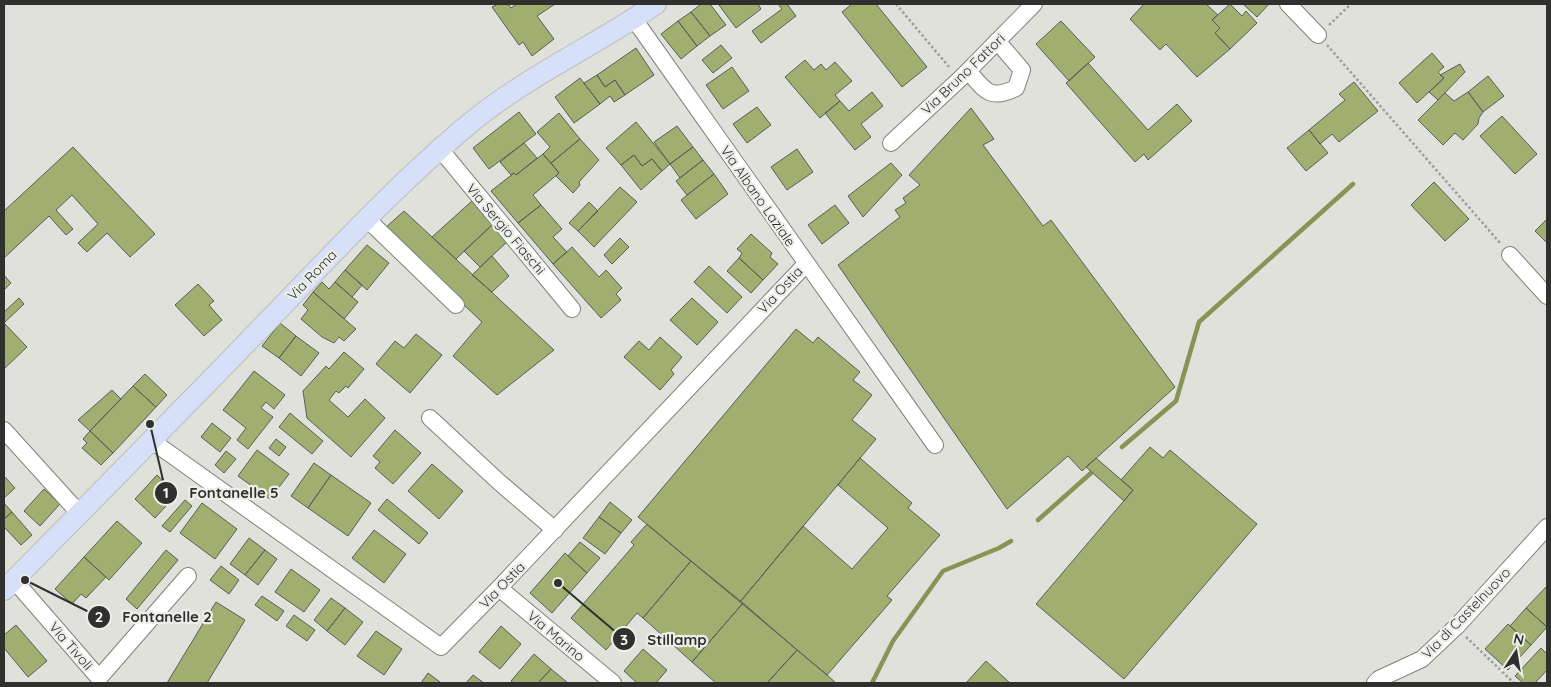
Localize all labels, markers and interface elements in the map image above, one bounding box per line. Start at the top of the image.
street label: Via Bruno Fattori [917,29,1009,119]
street label: Via Albano Laziale [716,142,800,250]
street label: Via Sergio Fiaschi [463,180,549,278]
street label: Via Roma [283,246,341,304]
street label: Via Ostia [754,263,806,317]
callout: Fontanelle 5 [154,478,288,508]
text: 1 [163,483,169,502]
text: Fontanelle 5 [189,483,279,502]
street label: Via Ostia [475,558,529,612]
street label: Via di Castelnuovo [1418,564,1514,662]
callout: Fontanelle 2 [87,602,221,632]
text: 2 [95,607,103,626]
text: Fontanelle 2 [122,607,212,626]
street label: Via Marino [524,607,588,665]
street label: Via Tivoli [45,618,97,674]
callout: Stillamp [612,624,716,654]
north arrow [1491,627,1541,677]
text: N [1512,629,1526,649]
text: 3 [620,630,628,649]
text: Stillamp [647,630,707,649]

